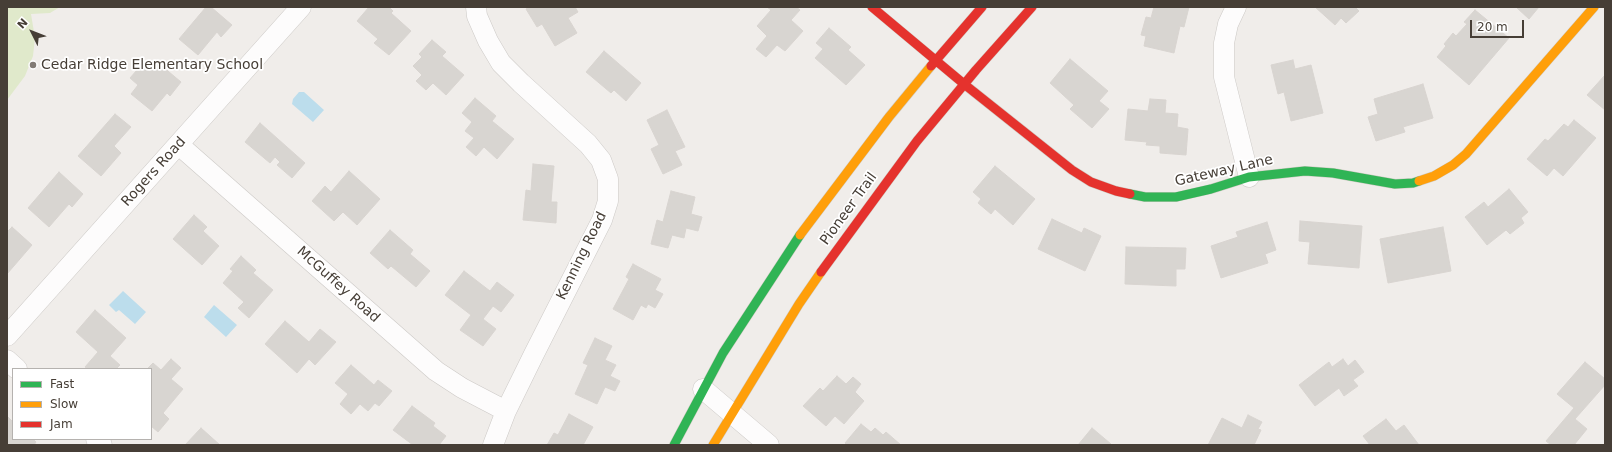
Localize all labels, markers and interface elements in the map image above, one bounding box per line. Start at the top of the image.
north arrow [12,12,52,52]
scale bar [1472,12,1526,38]
text: N [15,16,31,31]
text: 20 m [1477,20,1508,34]
place label: Cedar Ridge Elementary School [41,57,263,73]
marker: Cedar Ridge Elementary School [28,60,38,70]
street label: Rogers Road [118,134,190,210]
street label: Gateway Lane [1173,152,1275,190]
street label: Pioneer Trail [817,169,881,249]
street label: Kenning Road [553,209,611,303]
street label: McGuffey Road [293,243,383,327]
legend [12,368,152,440]
text: Fast [50,377,74,391]
text: Slow [50,397,78,411]
text: Jam [50,417,73,431]

